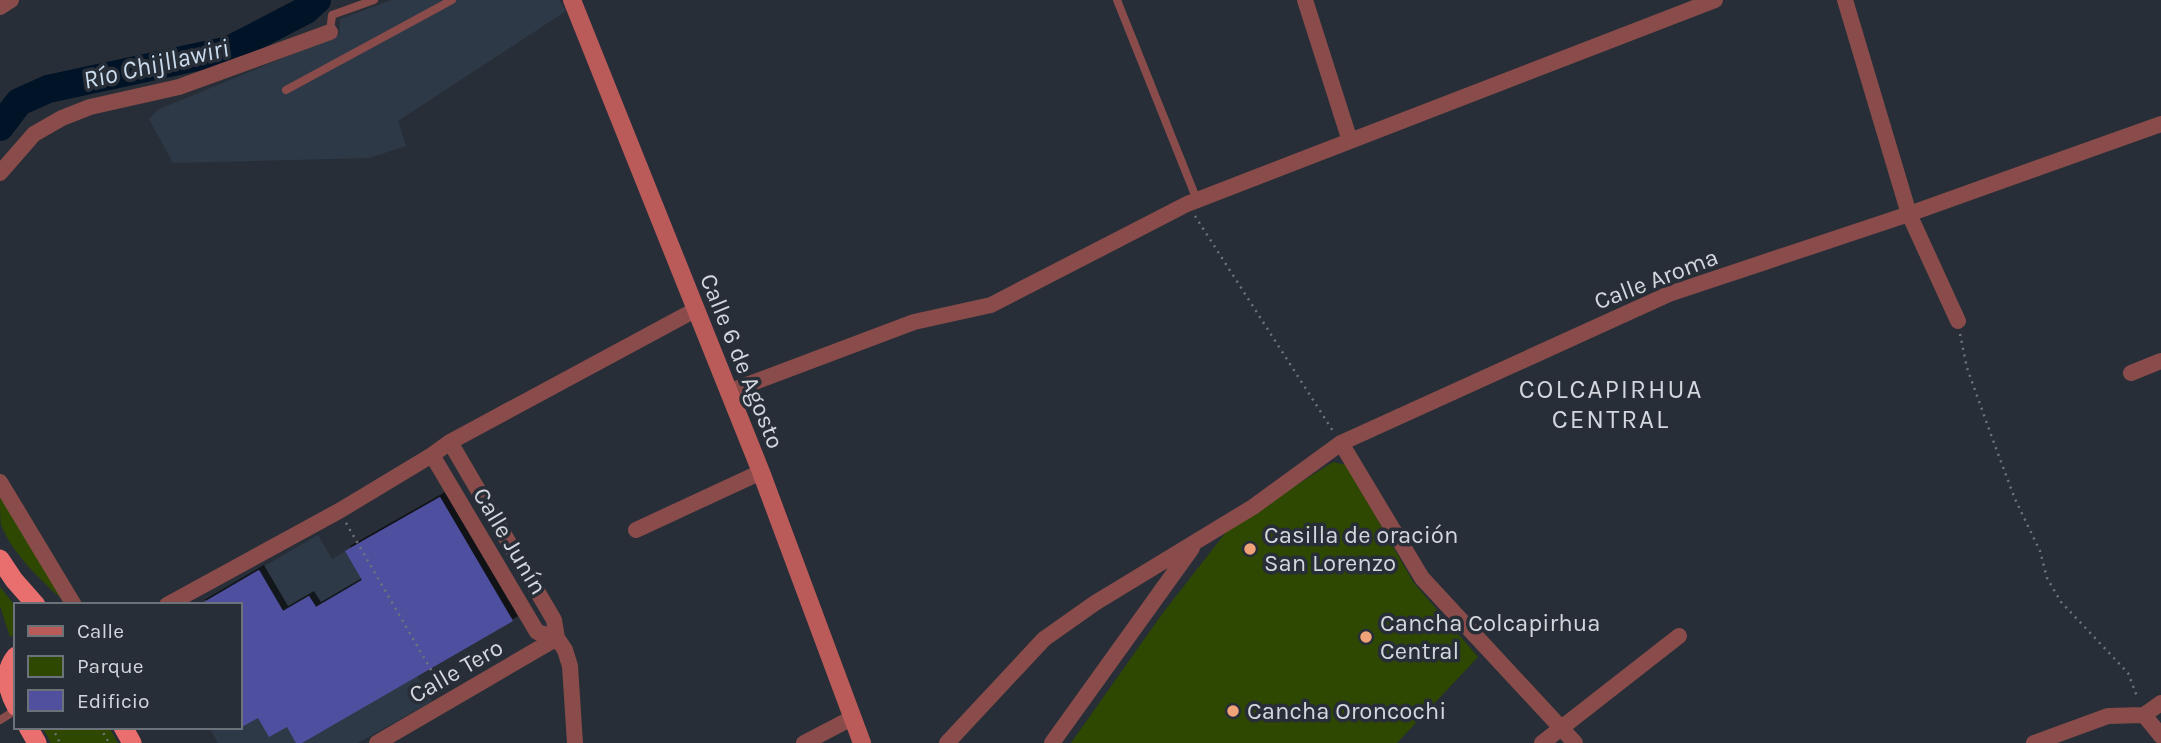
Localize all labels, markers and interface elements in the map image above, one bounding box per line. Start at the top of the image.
water label: Río Chijllawiri [80,32,232,96]
street label: Calle Aroma [1590,243,1722,315]
street label: Calle 6 de Agosto [694,269,790,453]
district label: COLCAPIRHUA CENTRAL [1519,374,1703,435]
street label: Calle Junín [467,482,553,600]
place label: Casilla de oración San Lorenzo [1264,521,1458,577]
marker: Casilla de oración San Lorenzo [1242,541,1258,557]
legend [14,603,242,729]
place label: Cancha Colcapirhua Central [1380,609,1600,665]
text: Calle [77,619,124,643]
marker: Cancha Colcapirhua Central [1358,629,1374,645]
street label: Calle Tero [404,633,508,709]
text: Parque [77,654,144,678]
text: Edificio [77,689,150,713]
place label: Cancha Oroncochi [1247,697,1446,725]
marker: Cancha Oroncochi [1225,703,1241,719]

